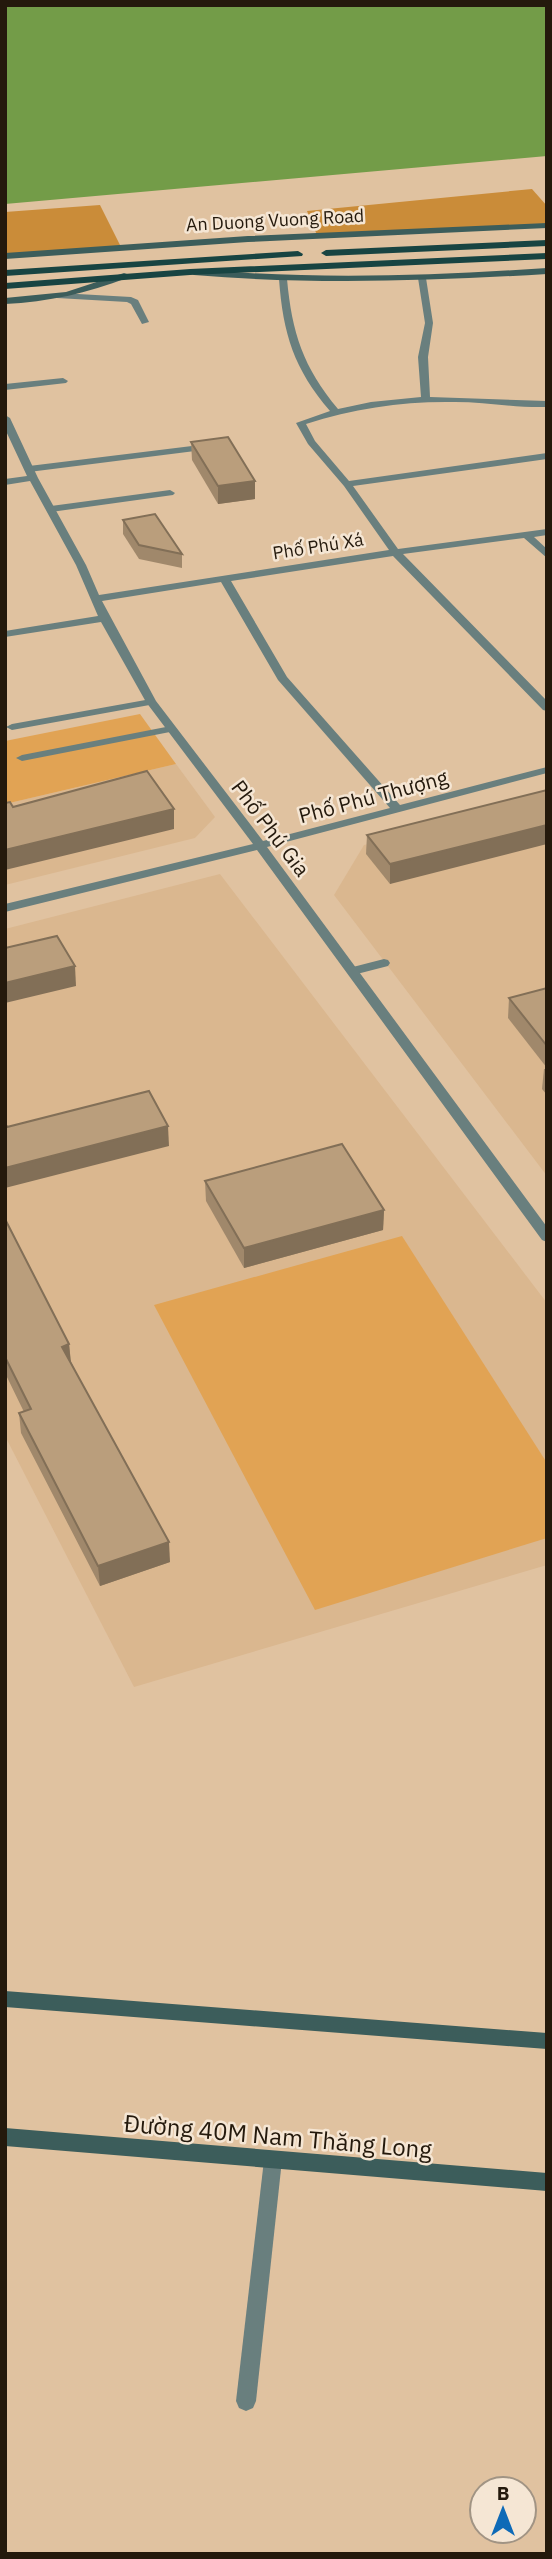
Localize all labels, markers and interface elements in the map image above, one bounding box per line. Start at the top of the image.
street label: An Duong Vuong Road [185,204,365,236]
street label: Phố Phú Xá [271,527,365,565]
street label: Phố Phú Thượng [295,763,451,829]
street label: Phố Phú Gia [226,774,316,882]
street label: Đường 40M Nam Thăng Long [123,2107,434,2165]
north arrow [468,2475,538,2545]
text: B [497,2481,509,2505]

